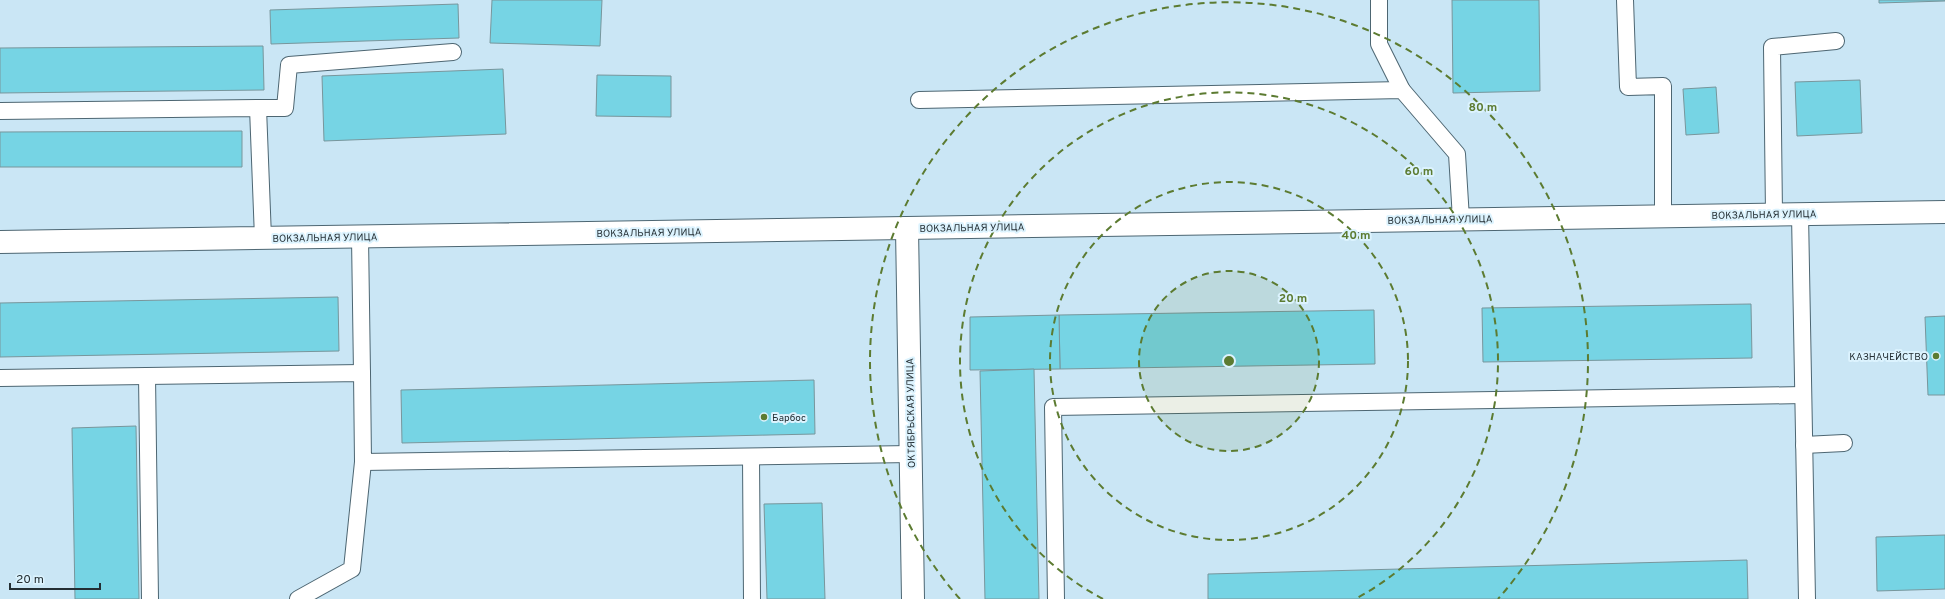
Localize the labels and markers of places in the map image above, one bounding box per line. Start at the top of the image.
place label: КАЗНАЧЕЙСТВО [1849,351,1928,364]
marker: КАЗНАЧЕЙСТВО [1931,351,1941,361]
centre of rings [1222,354,1236,368]
marker: Барбос [759,412,769,422]
place label: Барбос [772,412,806,425]

